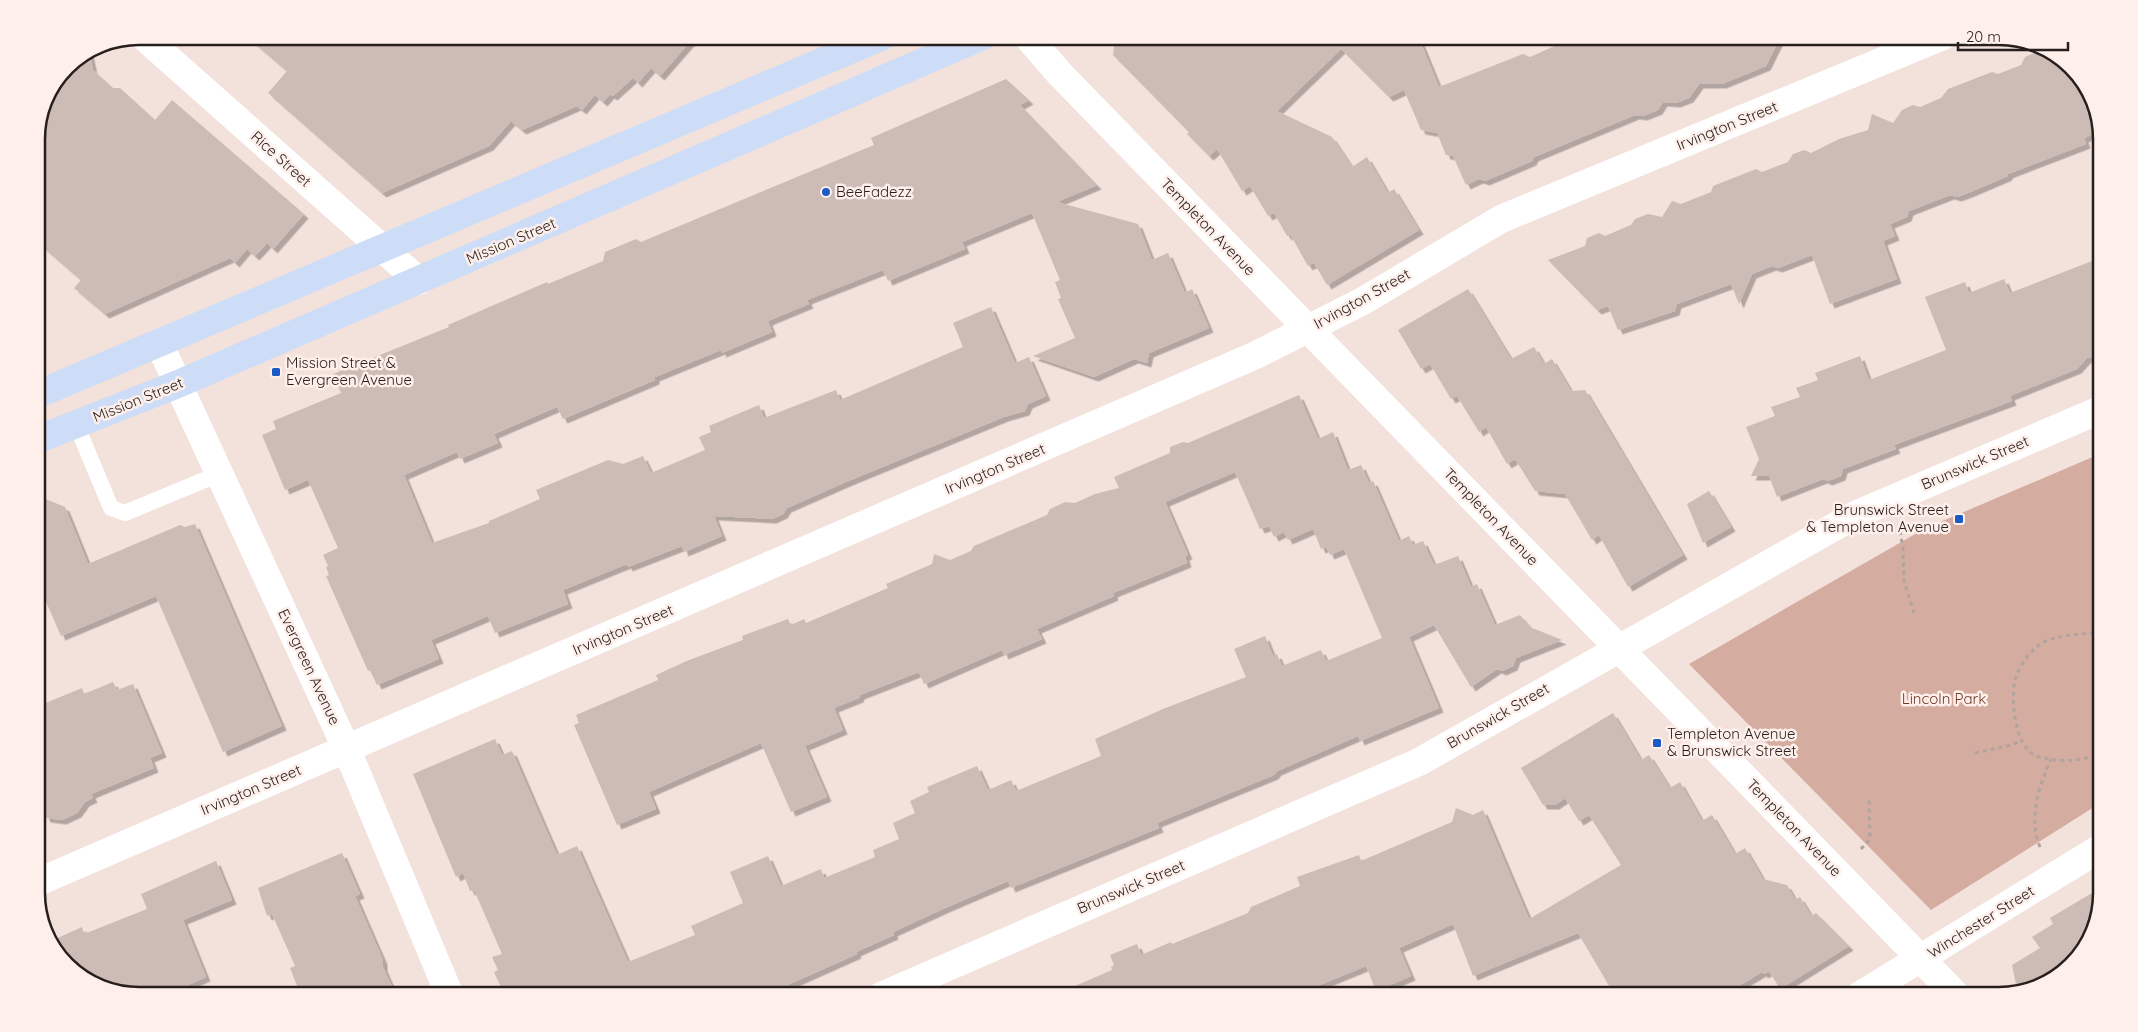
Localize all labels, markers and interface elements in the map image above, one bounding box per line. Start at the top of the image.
scale bar [1958,20,2068,52]
text: 20 m [1966,27,2001,46]
street label: Irvington Street [1674,97,1780,154]
street label: Rice Street [247,127,315,191]
street label: Templeton Avenue [1157,174,1260,279]
place label: BeeFadezz [836,182,912,201]
marker: BeeFadezz [820,186,832,198]
street label: Mission Street [463,213,559,268]
street label: Irvington Street [1310,264,1413,333]
place label: Mission Street & Evergreen Avenue [286,353,412,389]
marker: Mission Street & Evergreen Avenue [270,366,282,378]
street label: Mission Street [90,373,186,426]
street label: Brunswick Street [1918,431,2032,494]
street label: Irvington Street [942,439,1048,498]
street label: Templeton Avenue [1440,464,1543,569]
place label: Brunswick Street & Templeton Avenue [1806,500,1949,536]
marker: Brunswick Street & Templeton Avenue [1953,513,1965,525]
street label: Irvington Street [570,600,676,659]
street label: Evergreen Avenue [274,606,345,728]
street label: Brunswick Street [1443,679,1552,753]
park label: Lincoln Park [1902,689,1986,708]
place label: Templeton Avenue & Brunswick Street [1667,724,1796,760]
marker: Templeton Avenue & Brunswick Street [1651,737,1663,749]
street label: Irvington Street [198,760,304,819]
street label: Templeton Avenue [1743,775,1846,880]
street label: Brunswick Street [1074,855,1188,918]
street label: Winchester Street [1924,881,2038,962]

